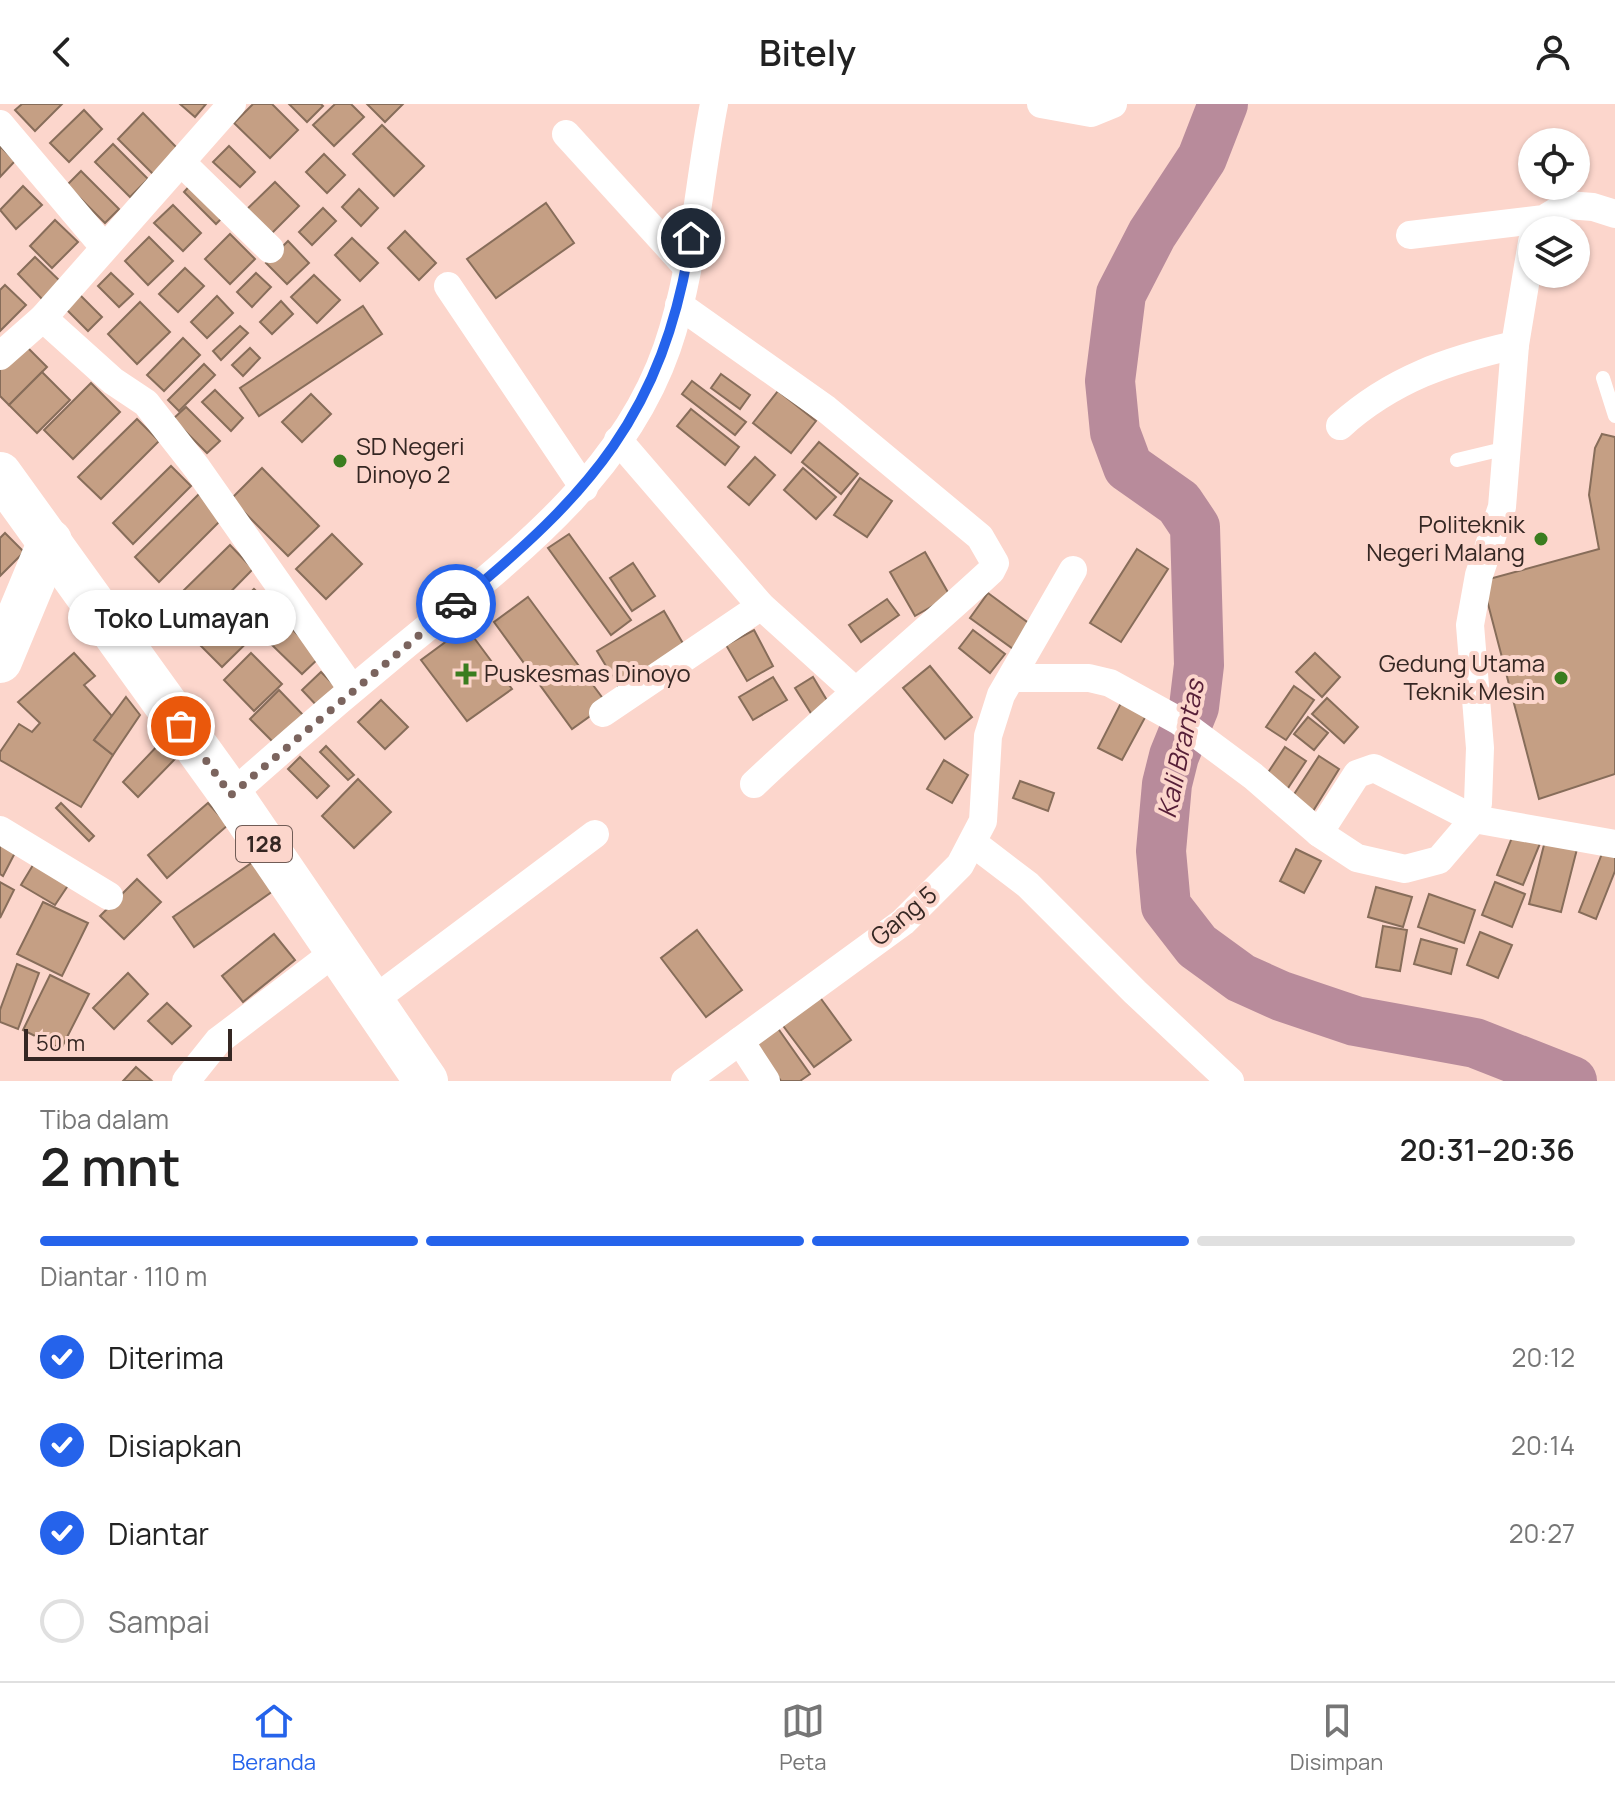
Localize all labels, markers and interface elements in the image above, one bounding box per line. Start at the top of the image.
text: Bitely [759,28,856,77]
icon: back [40,30,84,74]
icon: person [1531,30,1575,74]
map controls [1518,128,1590,288]
button: locate [1518,128,1590,200]
pin [657,204,725,272]
icon: home [669,216,713,260]
button: layers [1518,216,1590,288]
place label: SD Negeri Dinoyo 2 [356,429,465,490]
marker: SD Negeri Dinoyo 2 [331,452,349,470]
place label: Politeknik Negeri Malang [1366,507,1526,568]
marker: Politeknik Negeri Malang [1532,530,1550,548]
courier [416,564,496,644]
icon: car [434,582,478,626]
callout: Toko Lumayan [67,590,295,646]
text: Toko Lumayan [94,600,270,636]
place label: Gedung Utama Teknik Mesin [1379,646,1545,707]
place label: Puskesmas Dinoyo [484,656,691,689]
marker: Puskesmas Dinoyo [455,663,477,685]
marker: Gedung Utama Teknik Mesin [1552,669,1570,687]
water label: Kali Brantas [1148,674,1213,821]
pin [147,692,215,760]
icon: bag [159,704,203,748]
road number: 128 [236,826,292,862]
street label: Gang 5 [863,877,943,952]
scale bar [24,1025,232,1061]
text: 50 m [36,1028,85,1058]
text: Tiba dalam [40,1101,169,1137]
text: 20:31–20:36 [1400,1129,1575,1170]
text: 2 mnt [40,1131,181,1202]
text: Diantar · 110 m [40,1258,207,1294]
icon: check [40,1335,84,1379]
text: Diterima [108,1337,224,1378]
text: 20:12 [1512,1339,1575,1375]
icon: check [40,1423,84,1467]
text: Disiapkan [108,1425,242,1466]
text: 20:14 [1511,1427,1575,1463]
icon: check [40,1511,84,1555]
text: Diantar [108,1513,209,1554]
text: 20:27 [1509,1515,1575,1551]
text: Sampai [108,1601,210,1642]
tab: Beranda [232,1699,316,1777]
tab: Peta [779,1699,826,1777]
tab: Disimpan [1290,1699,1383,1777]

